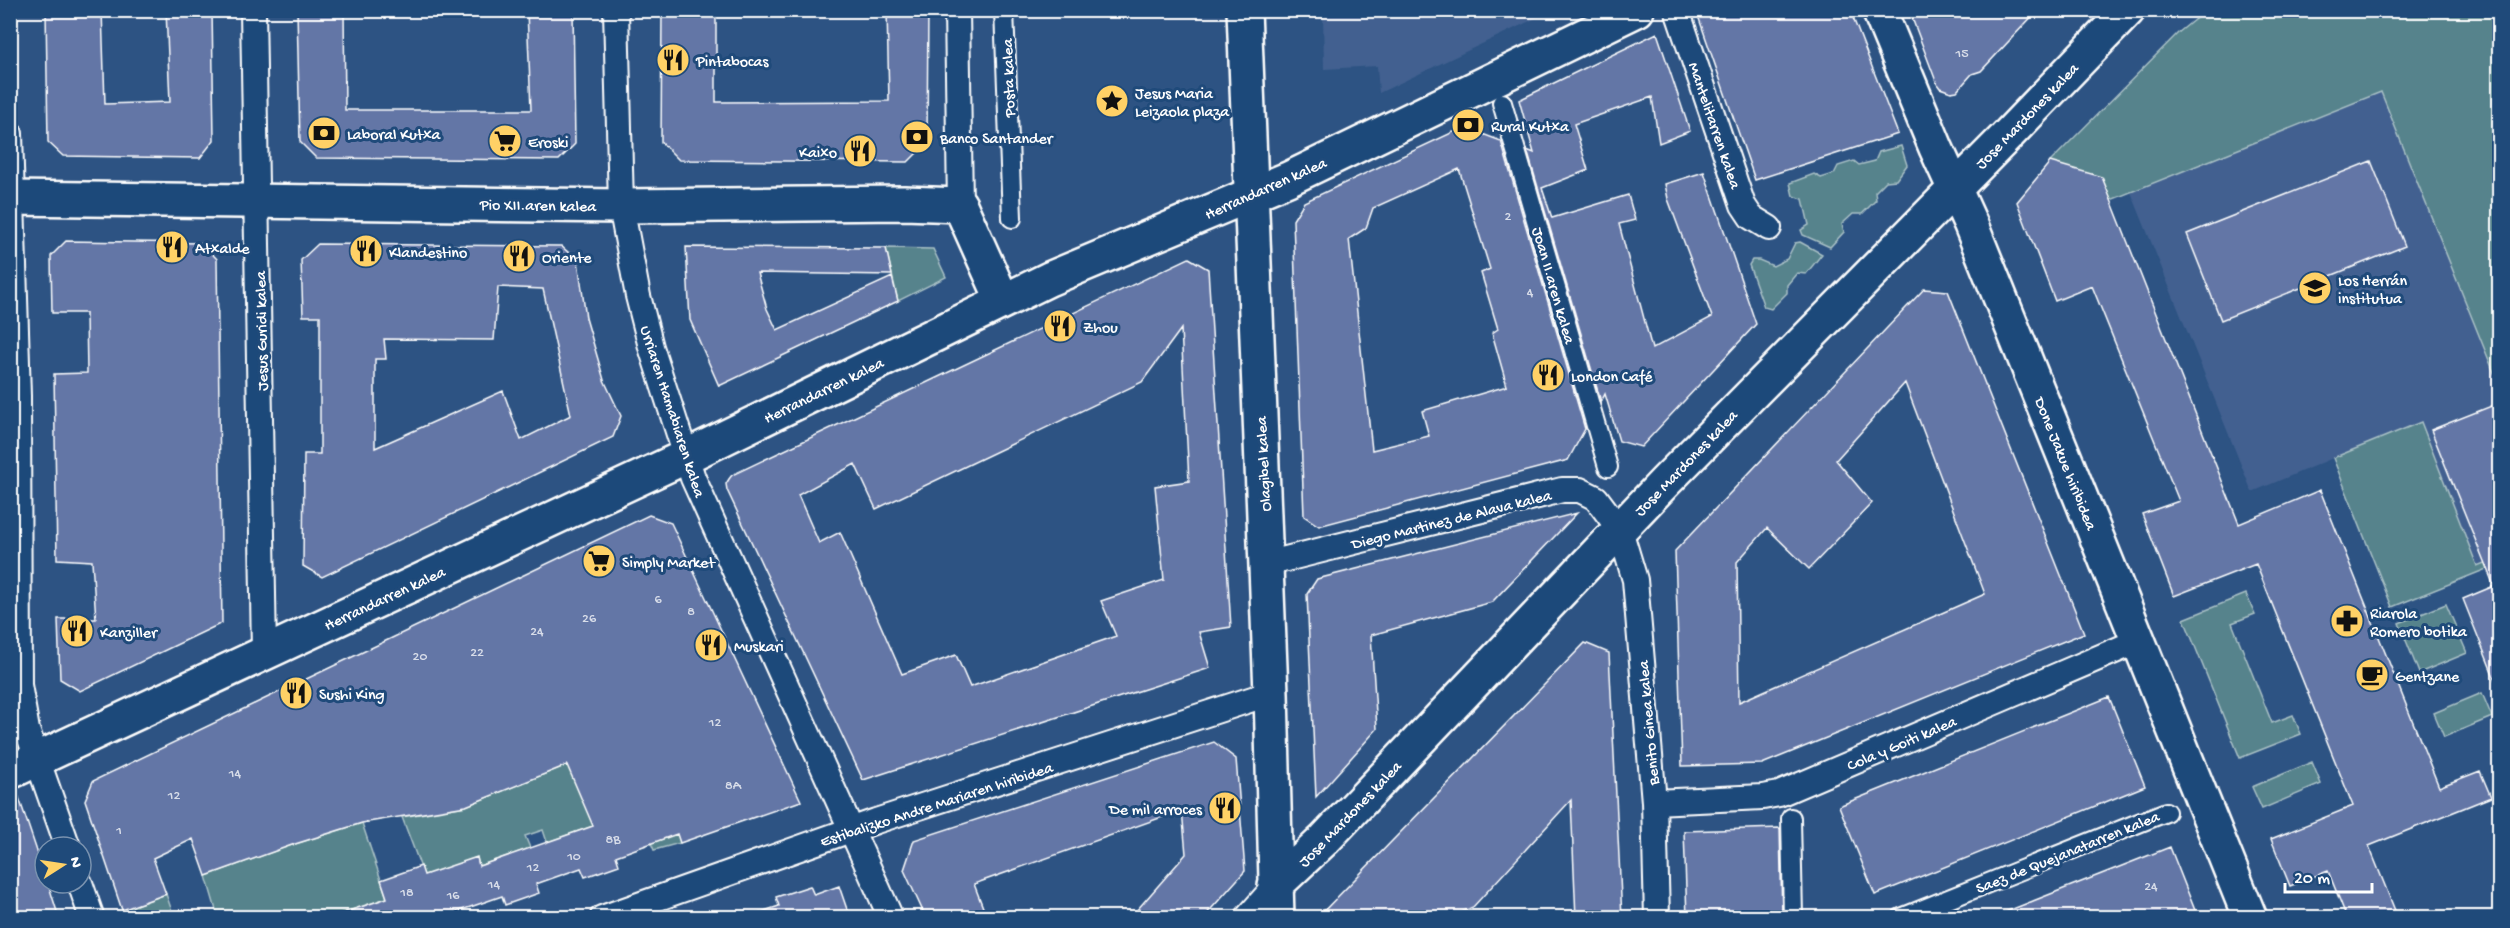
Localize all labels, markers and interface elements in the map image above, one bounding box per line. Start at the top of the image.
street label: Posta kalea [1000,37,1021,119]
restaurant icon: Pintabocas [655,42,691,78]
house number: 15 [1954,46,1969,63]
place label: Pintabocas [695,54,769,73]
street label: Mantelitarren kalea [1682,60,1744,193]
street label: Jose Mardones kalea [1973,60,2085,174]
place icon: Jesus Maria Leizaola plaza [1094,83,1130,119]
place label: Jesus Maria Leizaola plaza [1135,86,1230,123]
bank icon: Rural Kutxa [1450,107,1486,143]
bank icon: Laboral Kutxa [306,115,342,151]
bank icon: Banco Santander [899,119,935,155]
place label: Rural Kutxa [1491,119,1570,138]
supermarket icon: Eroski [487,123,523,159]
place label: Laboral Kutxa [347,127,442,146]
place label: Banco Santander [939,131,1054,150]
restaurant icon: Kaixo [842,133,878,169]
place label: Eroski [528,135,568,154]
place label: Kaixo [799,145,837,164]
street label: Herrandarren kalea [1203,154,1331,226]
street label: Pio XII.aren kalea [479,197,597,218]
house number: 2 [1505,209,1512,226]
street label: Joan II.aren kalea [1526,225,1578,348]
restaurant icon: Atxalde [154,229,190,265]
restaurant icon: Klandestino [348,233,384,269]
restaurant icon: Oriente [501,238,537,274]
place label: Atxalde [195,241,250,260]
place label: Klandestino [389,245,467,264]
place label: Oriente [542,250,592,269]
street label: Jesus Guridi kalea [253,270,274,391]
school or university icon: Los Herrán institutua [2297,270,2333,306]
place label: Los Herrán institutua [2338,273,2407,310]
house number: 4 [1527,285,1534,302]
restaurant icon: Zhou [1042,308,1078,344]
place label: Zhou [1083,320,1118,339]
street label: Urriaren Hamabiaren kalea [634,324,708,501]
street label: Herrandarren kalea [761,354,889,429]
restaurant icon: London Café [1530,357,1566,393]
place label: London Café [1571,369,1653,388]
street label: Done Jakue hiribidea [2028,394,2100,535]
street label: Jose Mardones kalea [1632,407,1744,521]
street label: Olagibel kalea [1253,415,1277,512]
street label: Diego Martinez de Alava kalea [1349,487,1555,556]
supermarket icon: Simply Market [581,543,617,579]
place label: Simply Market [622,555,716,574]
street label: Herrandarren kalea [322,563,450,636]
house number: 6 [654,592,662,609]
pharmacy icon: Riarola Romero botika [2329,603,2365,639]
house number: 8 [687,604,695,621]
place label: Riarola Romero botika [2370,606,2468,643]
house number: 26 [582,611,597,628]
restaurant icon: Kanziller [59,613,95,649]
house number: 24 [530,624,544,641]
place label: Kanziller [100,625,158,644]
restaurant icon: Muskari [693,627,729,663]
place label: Muskari [734,639,784,658]
house number: 22 [470,645,484,662]
house number: 20 [413,649,427,666]
cafe icon: Gentzane [2354,657,2390,693]
street label: Benito Ginea kalea [1635,659,1665,787]
place label: Gentzane [2395,669,2460,688]
restaurant icon: Sushi King [278,675,314,711]
place label: Sushi King [319,687,385,706]
street label: Cola y Goiti kalea [1845,713,1961,777]
house number: 12 [708,715,721,732]
street label: Jose Mardones kalea [1296,758,1408,872]
street label: Estibalizko Andre Mariaren hiribidea [818,759,1057,853]
house number: 14 [228,766,242,783]
house number: 8A [725,778,742,795]
house number: 12 [167,788,180,805]
restaurant icon: De mil arroces [1207,790,1243,826]
place label: De mil arroces [1108,802,1203,821]
street label: Saez de Quejanatarren kalea [1974,808,2164,900]
house number: 1 [115,823,122,840]
house number: 8B [606,832,621,849]
north arrow [33,835,93,895]
house number: 10 [566,849,581,866]
text: N [64,856,85,870]
scale bar [2285,856,2372,894]
house number: 12 [526,860,539,877]
text: 20 m [2294,869,2330,890]
house number: 14 [487,877,501,894]
house number: 24 [2144,879,2158,896]
house number: 18 [399,885,414,902]
house number: 16 [446,888,460,905]

